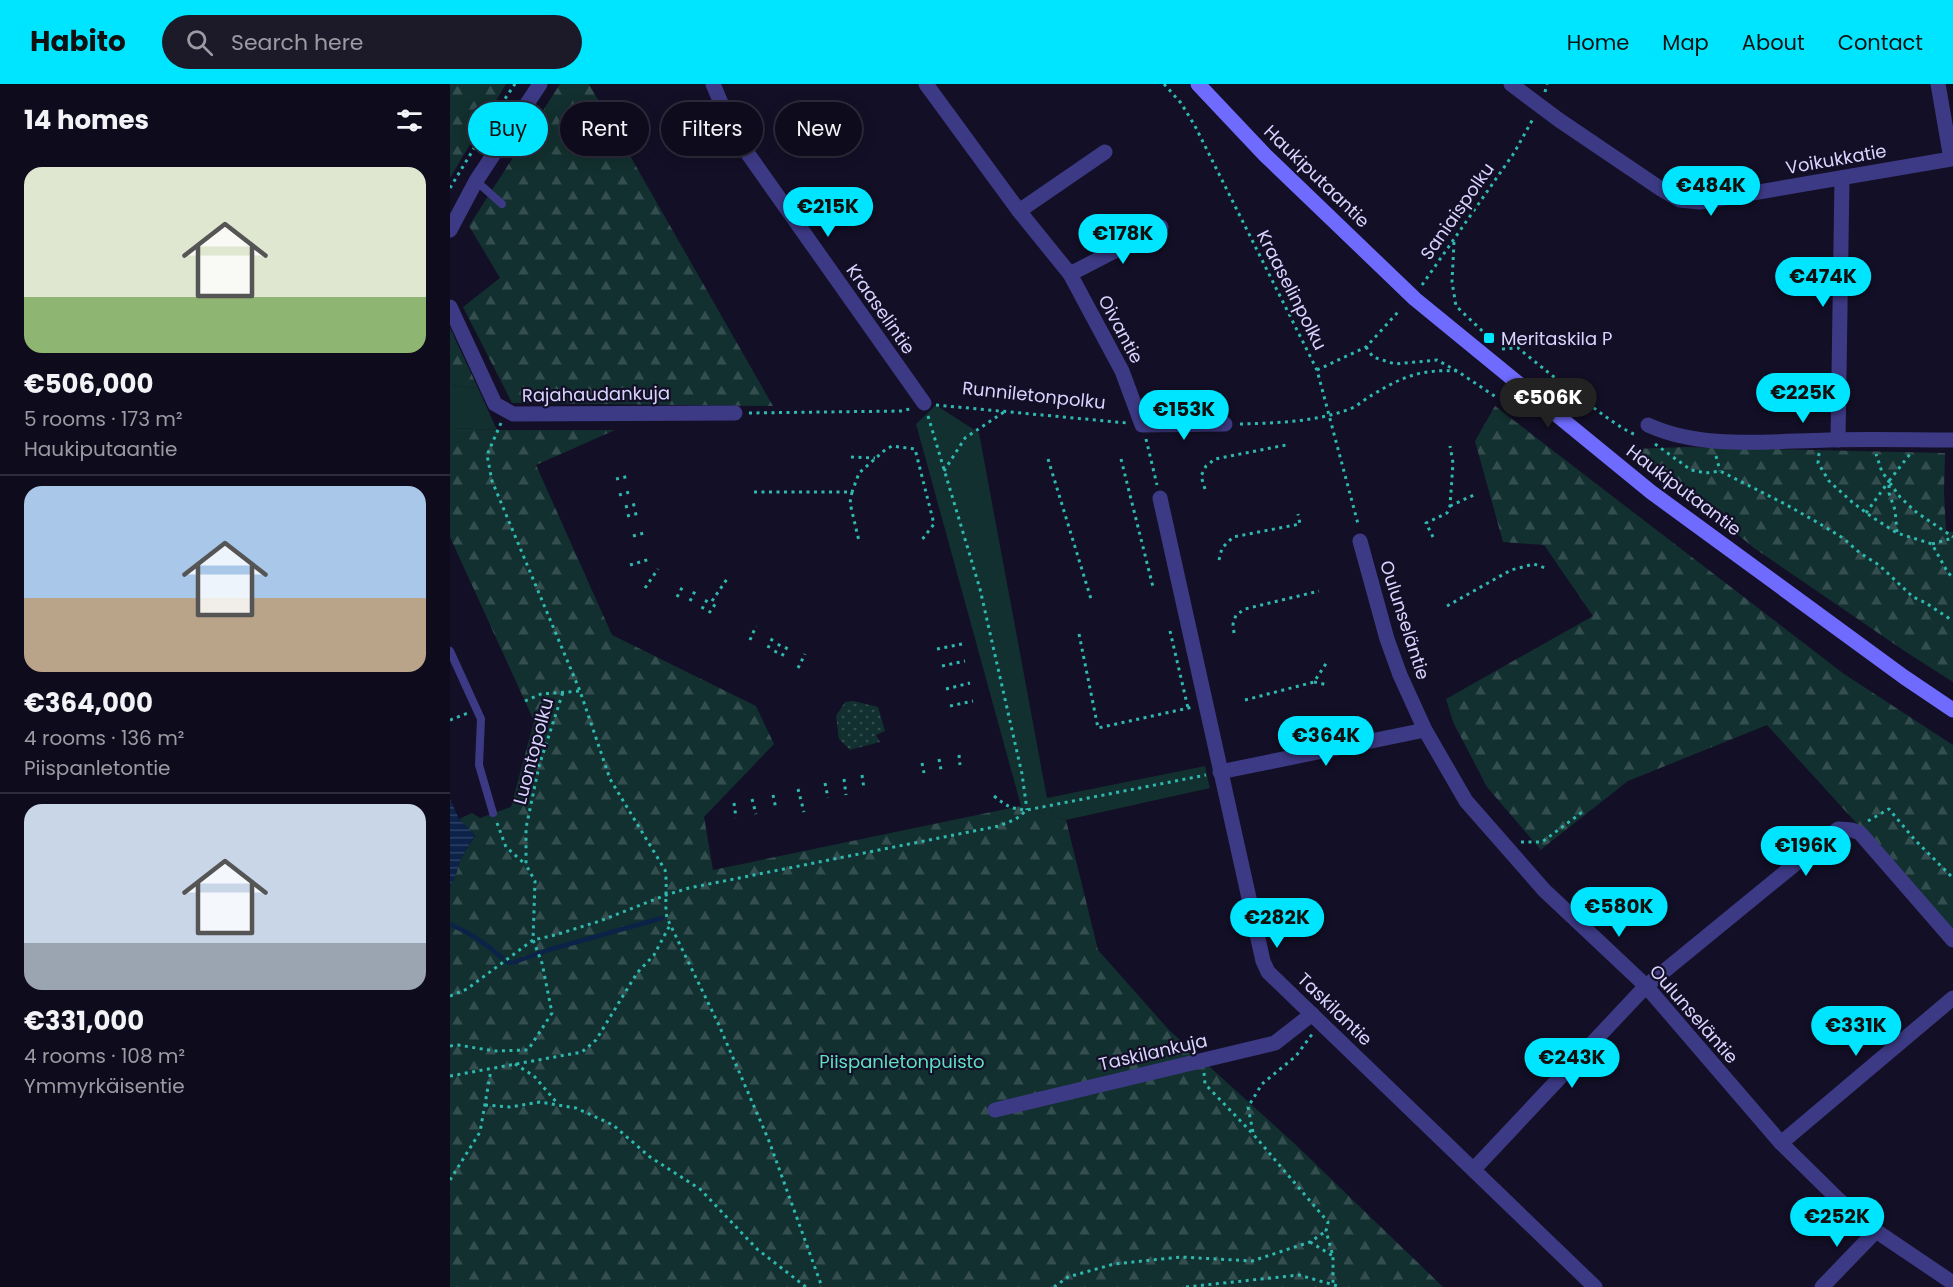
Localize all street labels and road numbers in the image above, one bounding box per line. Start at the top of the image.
street label: Haukiputaantie [1259,119,1375,233]
street label: Voikukkatie [1784,138,1888,180]
street label: Saniaispolku [1414,157,1500,265]
street label: Kraaselinpolku [1251,226,1333,354]
street label: Kraaselintie [841,259,921,359]
street label: Oivantie [1092,290,1150,368]
street label: Runniletonpolku [961,375,1107,415]
street label: Rajahaudankuja [522,380,670,408]
street label: Haukiputaantie [1621,438,1747,542]
street label: Oulunseläntie [1374,557,1436,683]
street label: Luontopolku [507,695,559,807]
street label: Oulunseläntie [1644,959,1744,1069]
street label: Taskilantie [1292,967,1378,1051]
street label: Taskilankuja [1096,1027,1210,1077]

